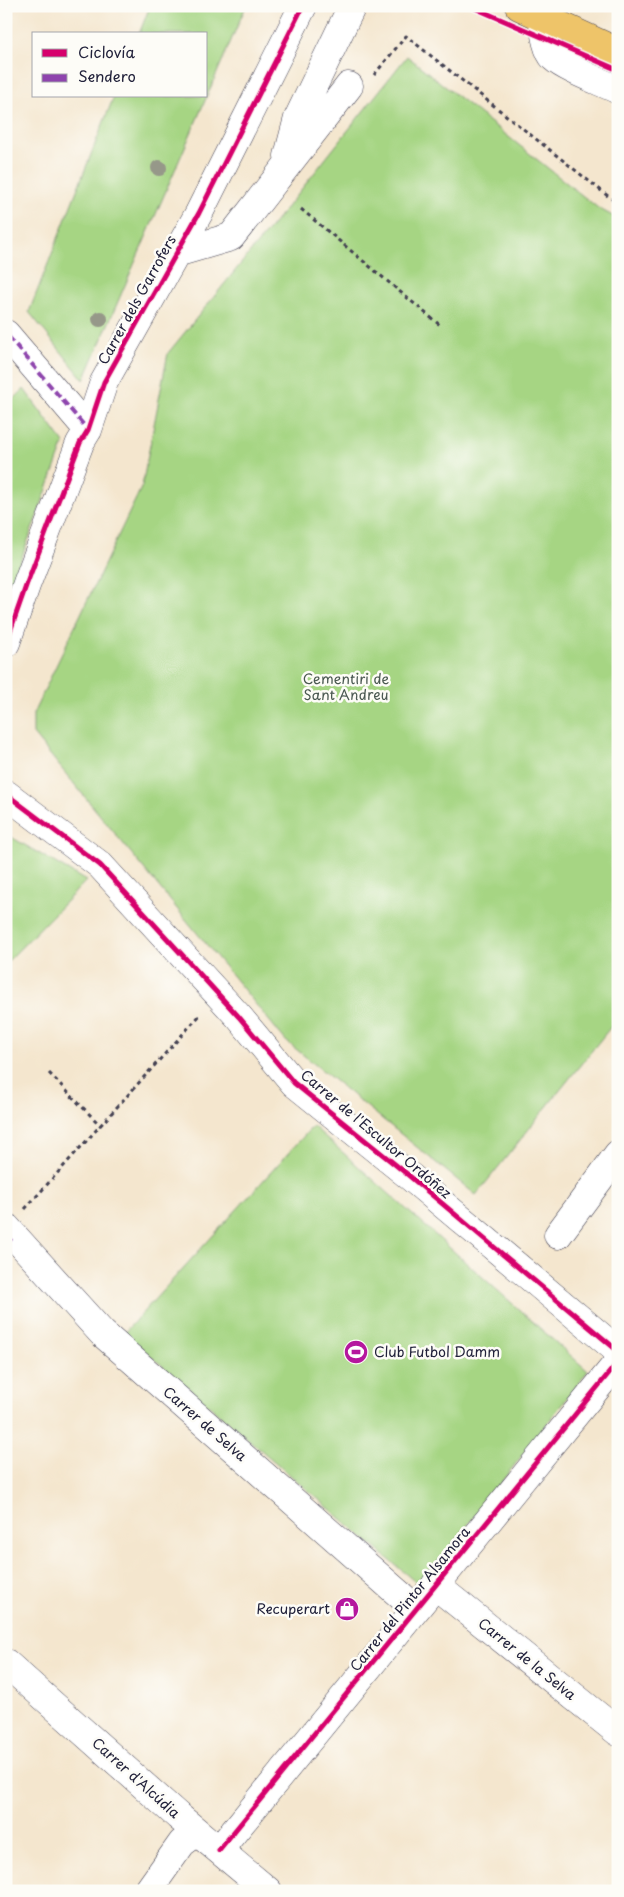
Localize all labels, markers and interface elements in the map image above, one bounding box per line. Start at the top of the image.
legend [32,32,208,98]
text: Ciclovía [78,40,136,63]
text: Sendero [78,64,136,87]
street label: Carrer dels Garrofers [92,231,181,368]
park label: Cementiri de Sant Andreu [303,668,390,705]
street label: Carrer de l'Escultor Ordóñez [296,1064,457,1203]
sports icon: Club Futbol Damm [343,1339,369,1365]
place label: Club Futbol Damm [374,1341,500,1362]
street label: Carrer de Selva [159,1381,252,1466]
street label: Carrer del Pintor Alsamora [345,1521,475,1676]
shop icon: Recuperart [334,1596,360,1622]
place label: Recuperart [256,1598,330,1619]
street label: Carrer de la Selva [474,1613,581,1705]
street label: Carrer d'Alcúdia [88,1732,185,1823]

